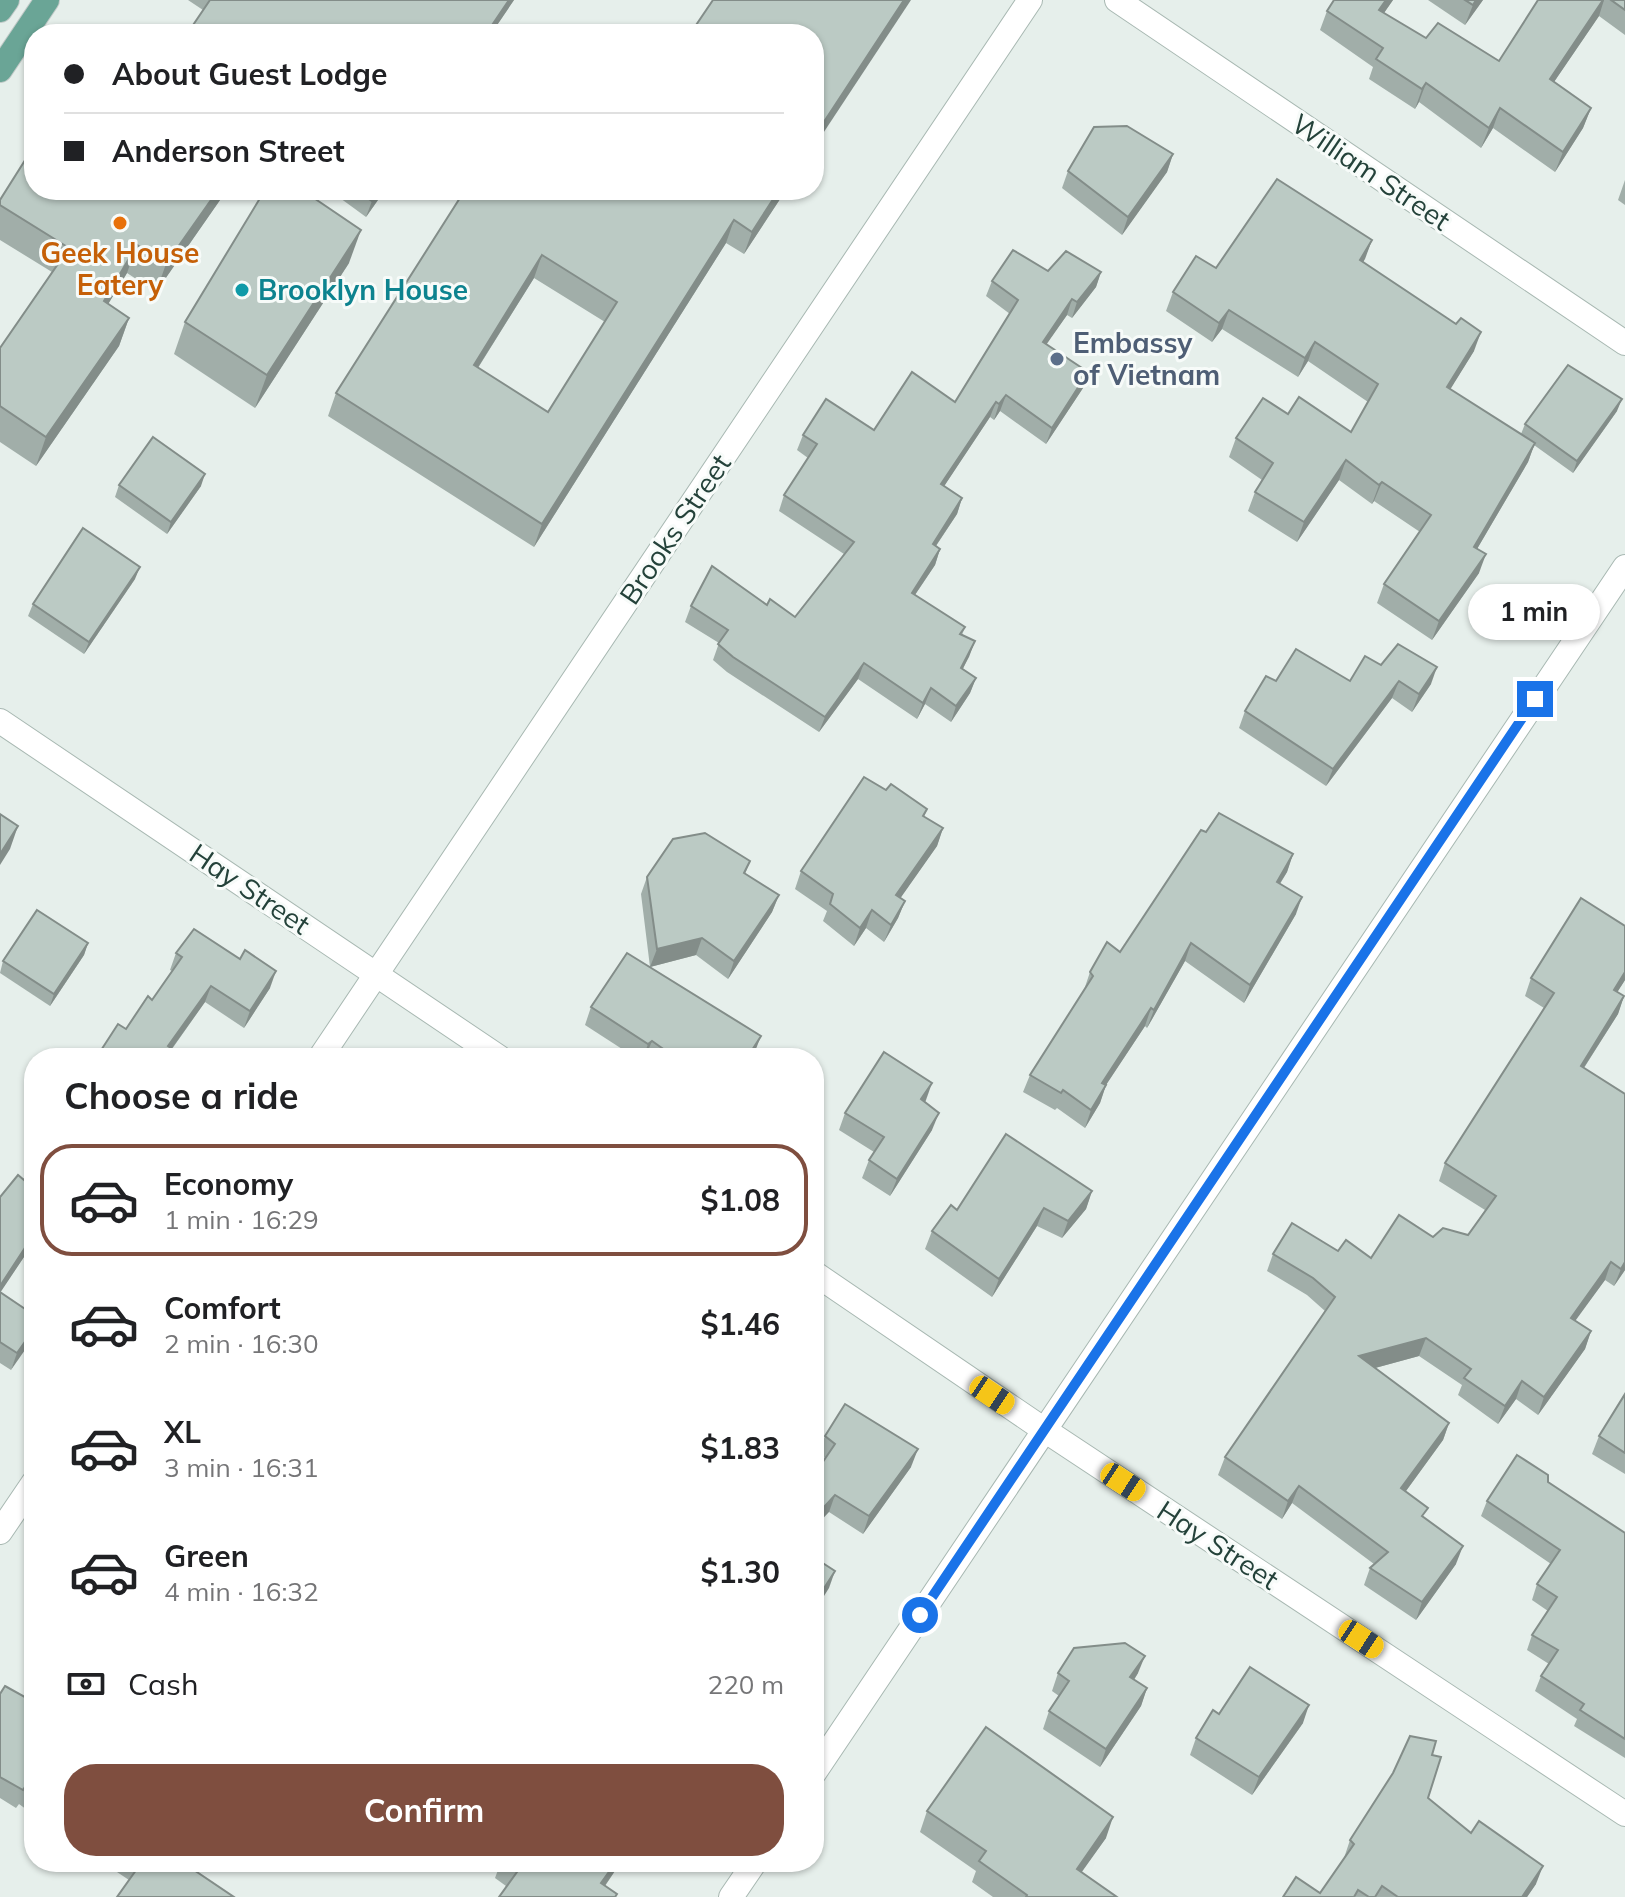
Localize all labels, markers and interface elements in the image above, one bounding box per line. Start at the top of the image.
text: About Guest Lodge [112,55,387,93]
street label: William Street [1285,106,1457,238]
text: Anderson Street [112,132,345,170]
marker: Geek House Eatery [111,214,129,232]
place label: Geek House Eatery [41,235,199,302]
place label: Brooklyn House [258,272,468,307]
marker: Brooklyn House [233,281,251,299]
place label: Embassy of Vietnam [1073,325,1220,392]
marker: Embassy of Vietnam [1048,350,1066,368]
street label: Brooks Street [611,447,738,611]
callout: 1 min [1469,583,1601,639]
text: 1 min [1500,595,1568,628]
route end [1517,681,1553,717]
street label: Hay Street [183,836,317,942]
text: Choose a ride [64,1073,298,1118]
icon: car [68,1164,140,1236]
text: Economy [164,1165,293,1203]
text: $1.08 [701,1181,780,1219]
text: 1 min · 16:29 [164,1203,319,1236]
icon: car [68,1288,140,1360]
text: Comfort [164,1289,281,1327]
text: $1.46 [701,1305,780,1343]
text: 2 min · 16:30 [164,1327,319,1360]
car [965,1372,1019,1418]
icon: car [68,1412,140,1484]
text: XL [164,1413,201,1451]
text: $1.83 [701,1429,780,1467]
text: 3 min · 16:31 [164,1451,319,1484]
car [1096,1459,1150,1505]
street label: Hay Street [1151,1492,1286,1597]
icon: car [68,1536,140,1608]
text: Green [164,1537,249,1575]
text: $1.30 [701,1553,780,1591]
text: 4 min · 16:32 [164,1575,319,1608]
route start [902,1597,938,1633]
car [1334,1616,1388,1662]
icon: cash [64,1662,108,1706]
text: Cash [128,1665,199,1703]
text: 220 m [708,1668,784,1701]
button: Confirm [64,1764,784,1856]

